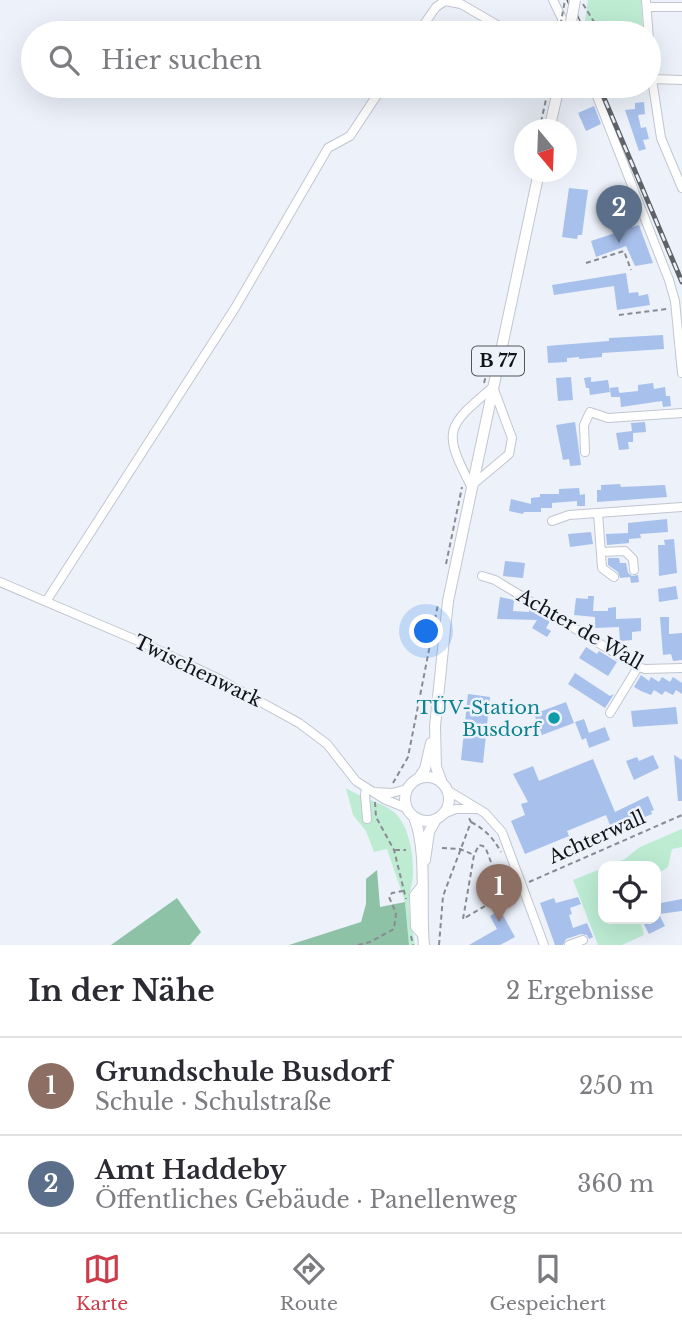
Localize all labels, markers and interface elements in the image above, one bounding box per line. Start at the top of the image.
search box [21,21,661,98]
icon: search [45,41,83,79]
text: Hier suchen [101,44,262,76]
north arrow [514,119,577,182]
pin: 2 [596,185,642,243]
road number: B 77 [472,346,524,376]
street label: Achter de Wall [512,583,647,674]
your location [409,614,443,648]
street label: Twischenwark [130,630,266,712]
place label: TÜV-Station Busdorf [417,696,542,741]
marker: TÜV-Station Busdorf [546,710,562,726]
street label: Achterwall [544,805,649,869]
map controls [598,861,661,924]
button: locate [598,861,661,924]
pin: 1 [476,864,522,922]
text: In der Nähe [28,972,215,1009]
text: 2 Ergebnisse [506,977,654,1005]
text: Grundschule Busdorf [95,1056,392,1088]
text: 1 [46,1072,56,1100]
text: 250 m [579,1072,654,1100]
text: Schule · Schulstraße [95,1088,331,1116]
text: Amt Haddeby [95,1154,286,1186]
text: 2 [44,1170,58,1198]
text: 360 m [577,1170,654,1198]
text: Öffentliches Gebäude · Panellenweg [95,1186,517,1214]
tab: Karte [76,1250,128,1315]
tab: Route [280,1250,338,1315]
tab: Gespeichert [489,1250,606,1315]

